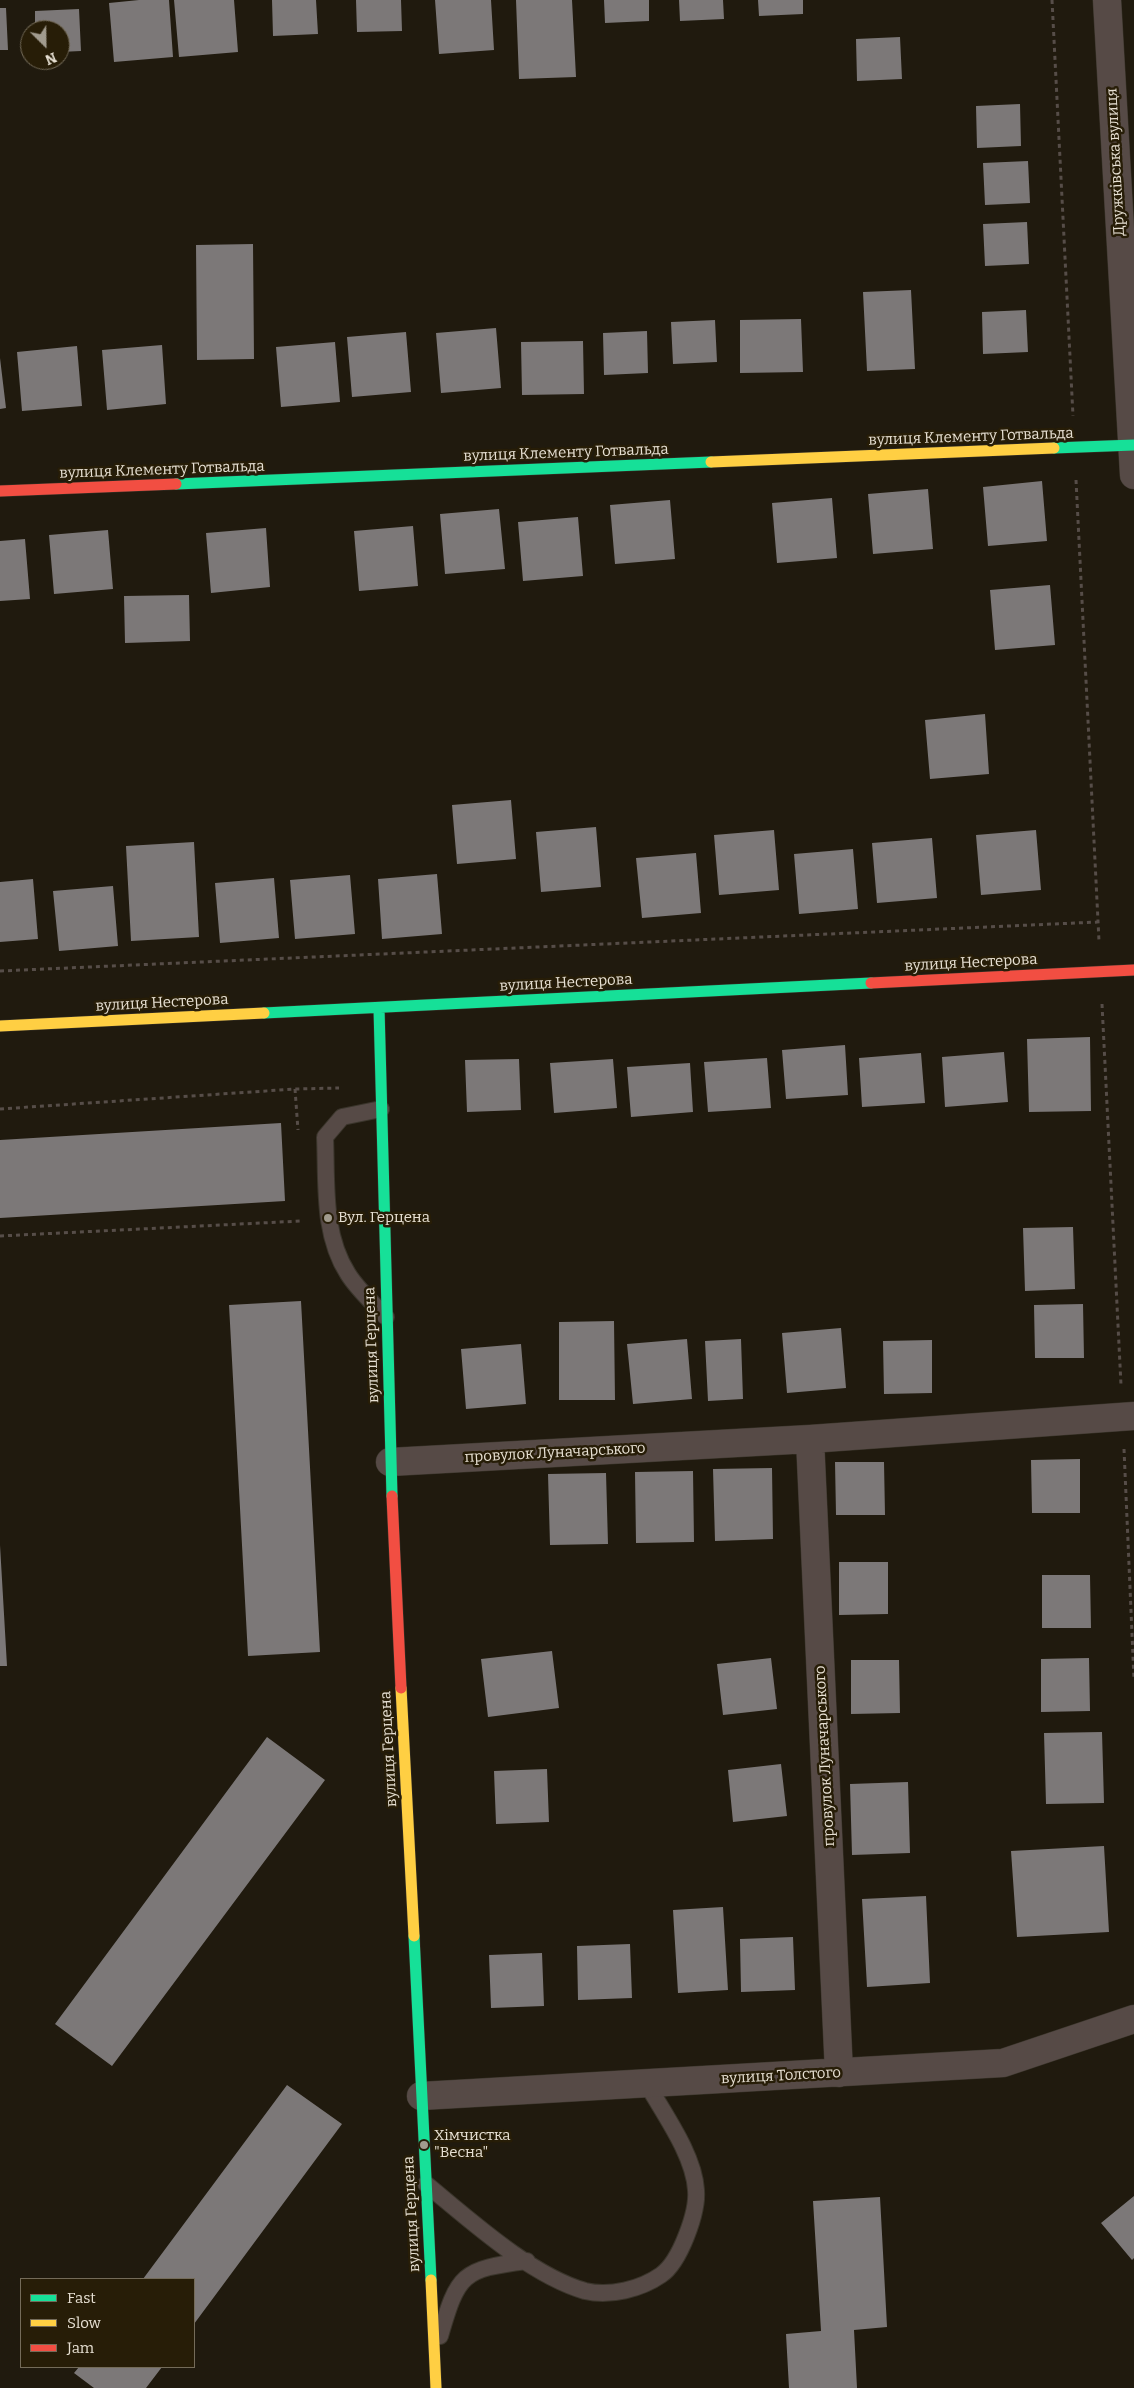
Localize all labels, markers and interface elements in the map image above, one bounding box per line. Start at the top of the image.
north arrow [20,20,70,70]
text: N [42,48,59,68]
street label: Дружківська вулиця [1103,88,1129,236]
street label: вулиця Клементу Готвальда [868,424,1074,450]
street label: вулиця Клементу Готвальда [463,440,669,466]
street label: вулиця Клементу Готвальда [59,457,265,483]
street label: вулиця Нестерова [904,951,1038,975]
street label: вулиця Нестерова [499,971,633,995]
street label: вулиця Нестерова [95,991,229,1015]
place label: Вул. Герцена [338,1209,430,1227]
marker: Вул. Герцена [322,1212,334,1224]
street label: вулиця Герцена [361,1287,383,1403]
street label: провулок Луначарського [464,1439,646,1467]
street label: провулок Луначарського [811,1665,839,1847]
street label: вулиця Герцена [377,1691,401,1807]
street label: вулиця Толстого [721,2064,841,2088]
place label: Хімчистка "Весна" [434,2127,510,2162]
marker: Хімчистка "Весна" [418,2139,430,2151]
street label: вулиця Герцена [400,2156,424,2272]
legend [20,2278,195,2368]
text: Fast [67,2289,96,2307]
text: Slow [67,2314,101,2332]
text: Jam [67,2339,94,2357]

